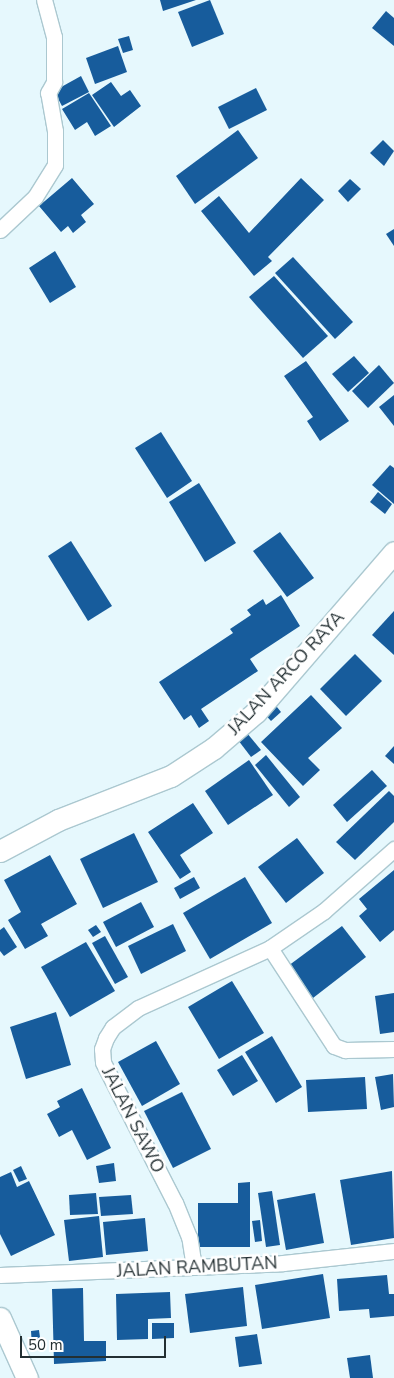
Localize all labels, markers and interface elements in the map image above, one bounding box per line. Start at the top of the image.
street label: JALAN ARCO RAYA [223,607,349,739]
street label: JALAN SAWO [97,1063,169,1177]
street label: JALAN RAMBUTAN [116,1252,278,1282]
scale bar [22,1326,169,1358]
text: 50 m [28,1335,63,1355]

